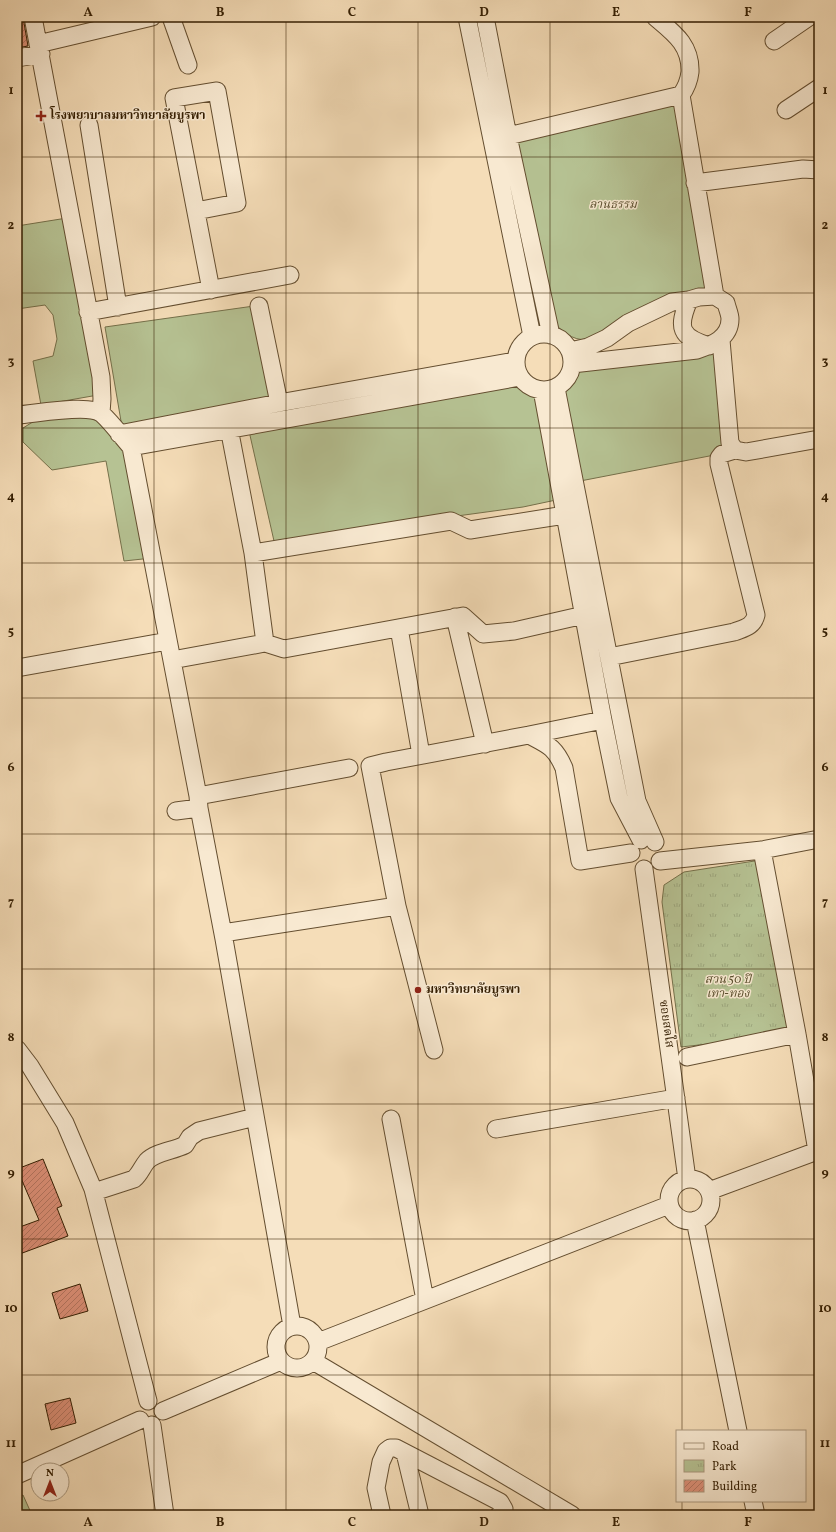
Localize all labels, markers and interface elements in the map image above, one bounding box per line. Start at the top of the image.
text: A [83,4,93,22]
text: B [216,4,225,22]
text: C [348,4,356,22]
text: D [479,4,489,22]
text: E [612,4,620,22]
text: F [744,4,752,22]
text: 1 [8,82,14,100]
text: 1 [822,82,828,100]
place label: โรงพยาบาลมหาวิทยาลัยบูรพา [49,106,206,124]
marker: โรงพยาบาลมหาวิทยาลัยบูรพา [35,110,47,122]
park label: ลานธรรม [589,197,638,213]
text: 2 [8,217,15,235]
text: 2 [822,217,829,235]
text: 3 [8,353,15,371]
text: 3 [822,353,829,371]
text: 4 [7,488,15,506]
text: 4 [821,488,829,506]
text: 5 [8,623,14,641]
text: 5 [822,623,828,641]
text: 6 [7,759,15,777]
text: 6 [821,759,829,777]
text: 7 [8,894,14,912]
text: 7 [822,894,828,912]
park label: สวน 50 ปี เทา-ทอง [705,972,753,1002]
place label: มหาวิทยาลัยบูรพา [426,982,520,998]
marker: มหาวิทยาลัยบูรพา [413,985,423,995]
street label: ซอยสดใส [655,999,679,1049]
text: 8 [7,1029,15,1047]
text: 8 [821,1029,829,1047]
text: 9 [7,1164,15,1182]
text: 9 [821,1164,829,1182]
text: 10 [4,1300,18,1318]
text: 10 [818,1300,832,1318]
legend [676,1430,806,1502]
text: 11 [6,1435,16,1453]
text: 11 [820,1435,830,1453]
text: Road [712,1439,739,1455]
text: Park [712,1459,737,1475]
north arrow [30,1462,70,1502]
text: N [46,1466,54,1481]
text: Building [712,1479,757,1495]
text: A [83,1514,93,1532]
text: B [216,1514,225,1532]
text: C [348,1514,356,1532]
text: D [479,1514,489,1532]
text: E [612,1514,620,1532]
text: F [744,1514,752,1532]

